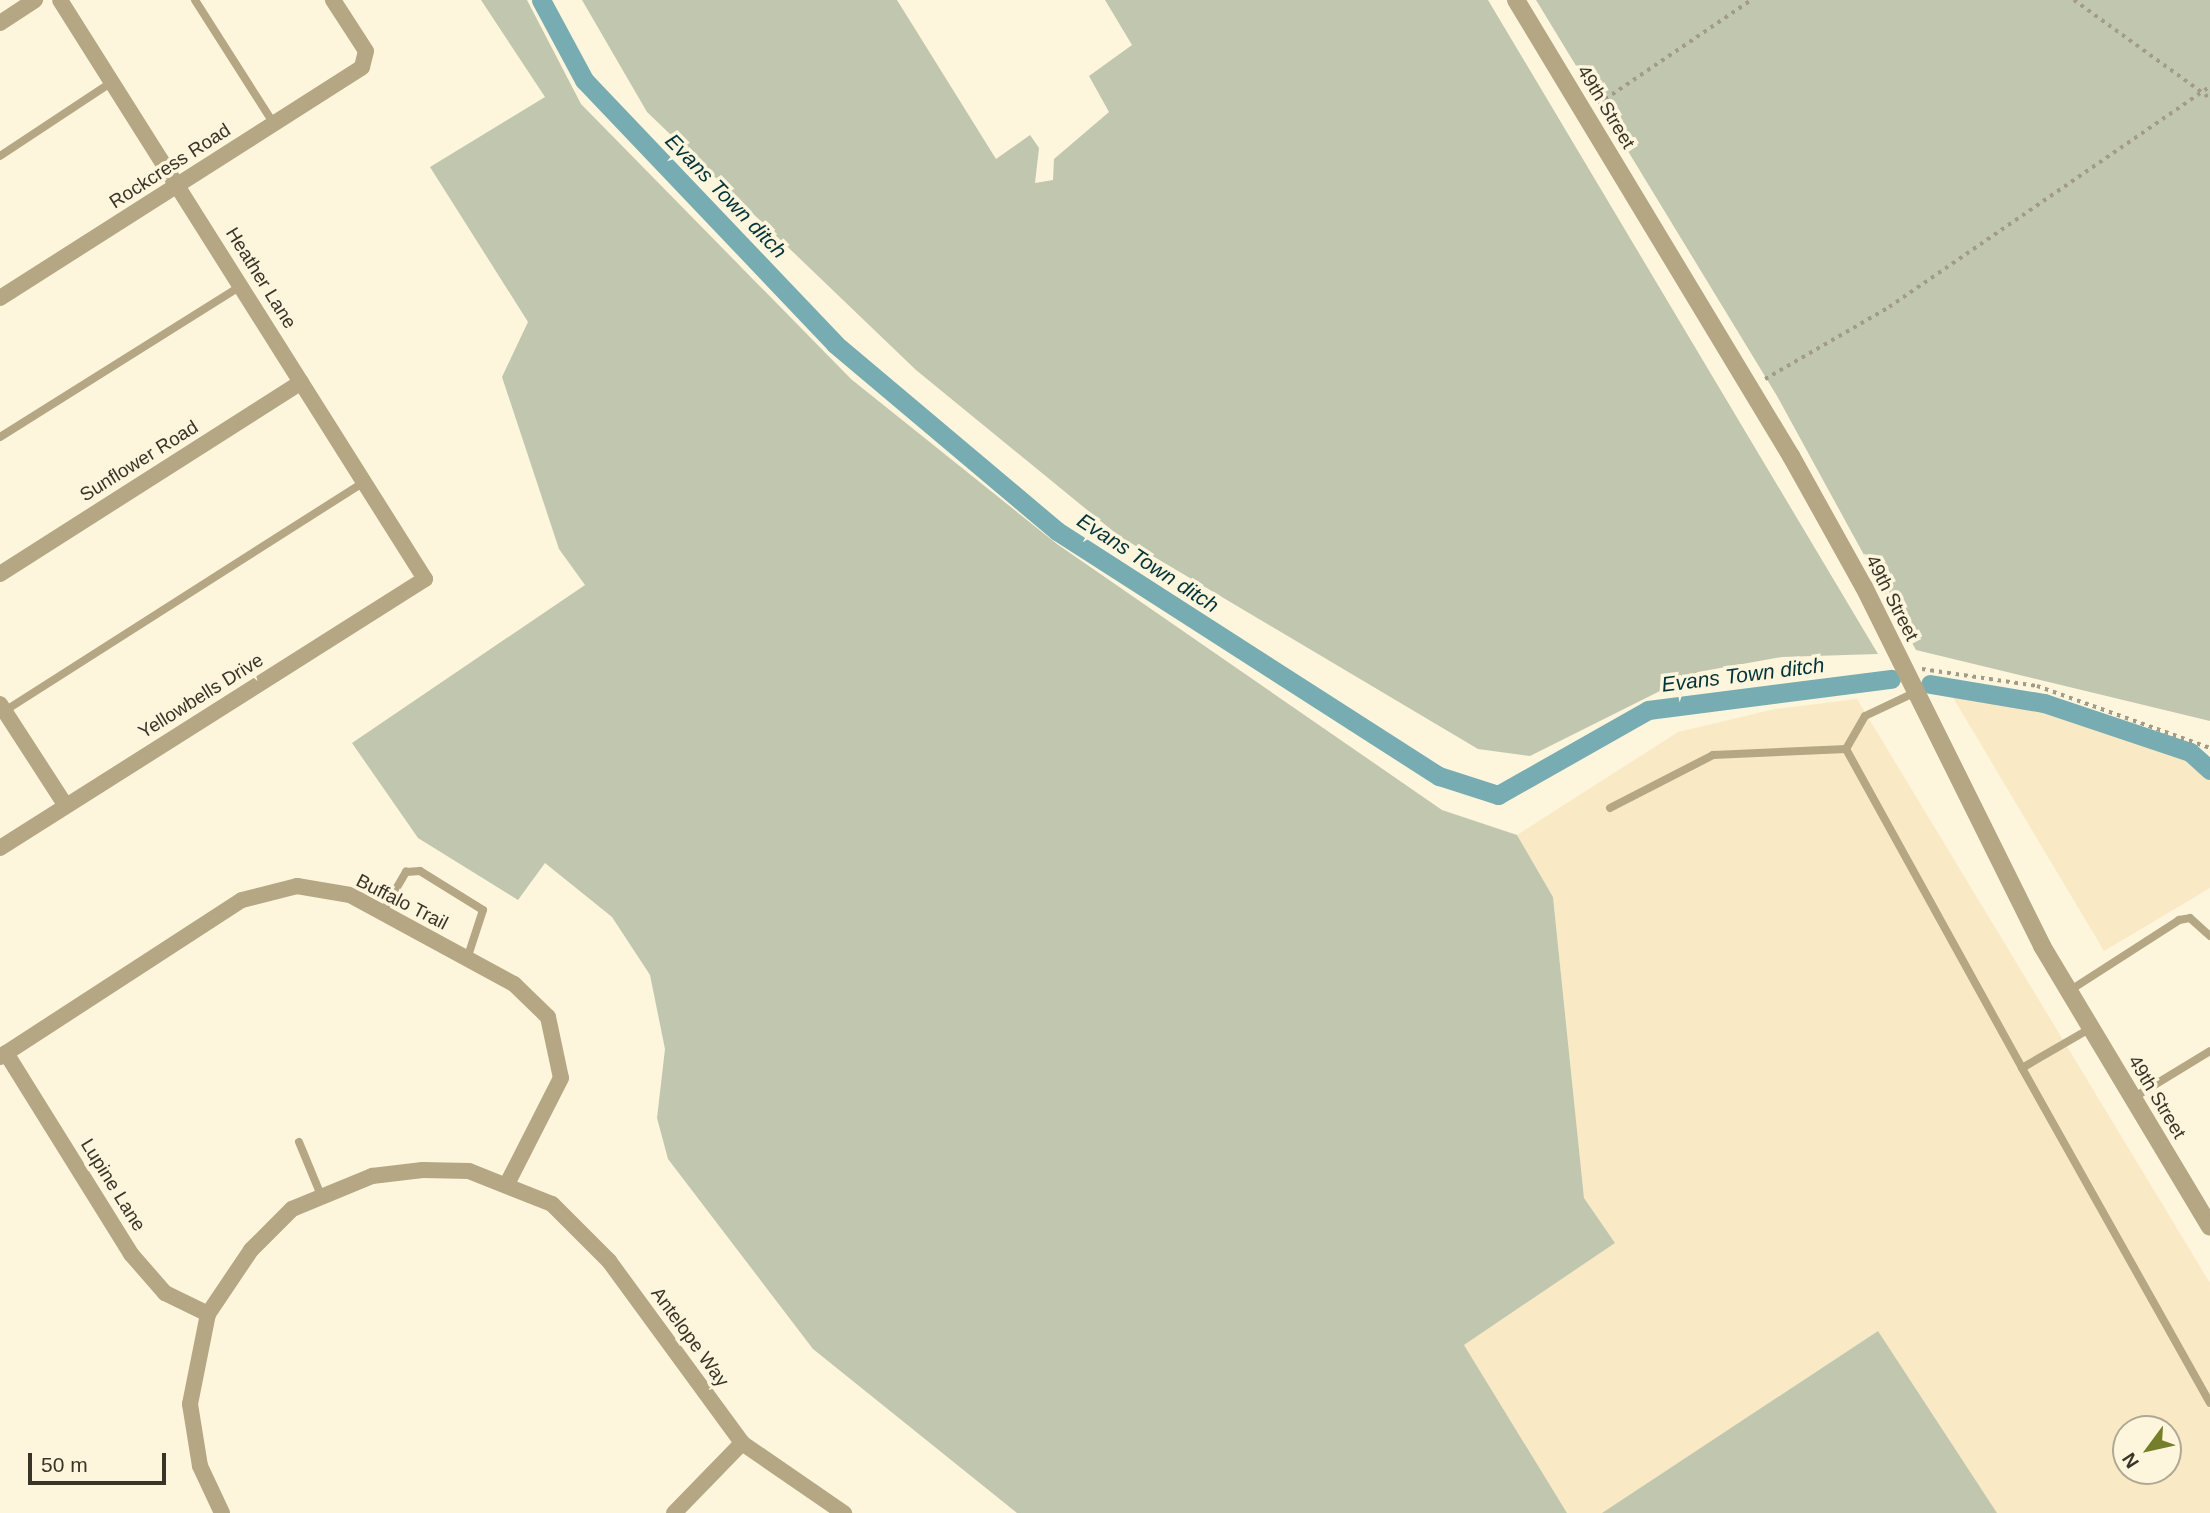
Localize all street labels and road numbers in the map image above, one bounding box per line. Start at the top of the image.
street label: 49th Street [1572,61,1640,153]
street label: Rockcress Road [105,118,235,214]
street label: Heather Lane [221,223,301,333]
street label: Sunflower Road [76,416,202,506]
street label: 49th Street [1861,551,1923,645]
street label: Yellowbells Drive [134,648,268,744]
street label: Buffalo Trail [352,869,452,935]
street label: 49th Street [2123,1051,2191,1143]
street label: Lupine Lane [76,1135,150,1235]
street label: Antelope Way [646,1283,734,1391]

